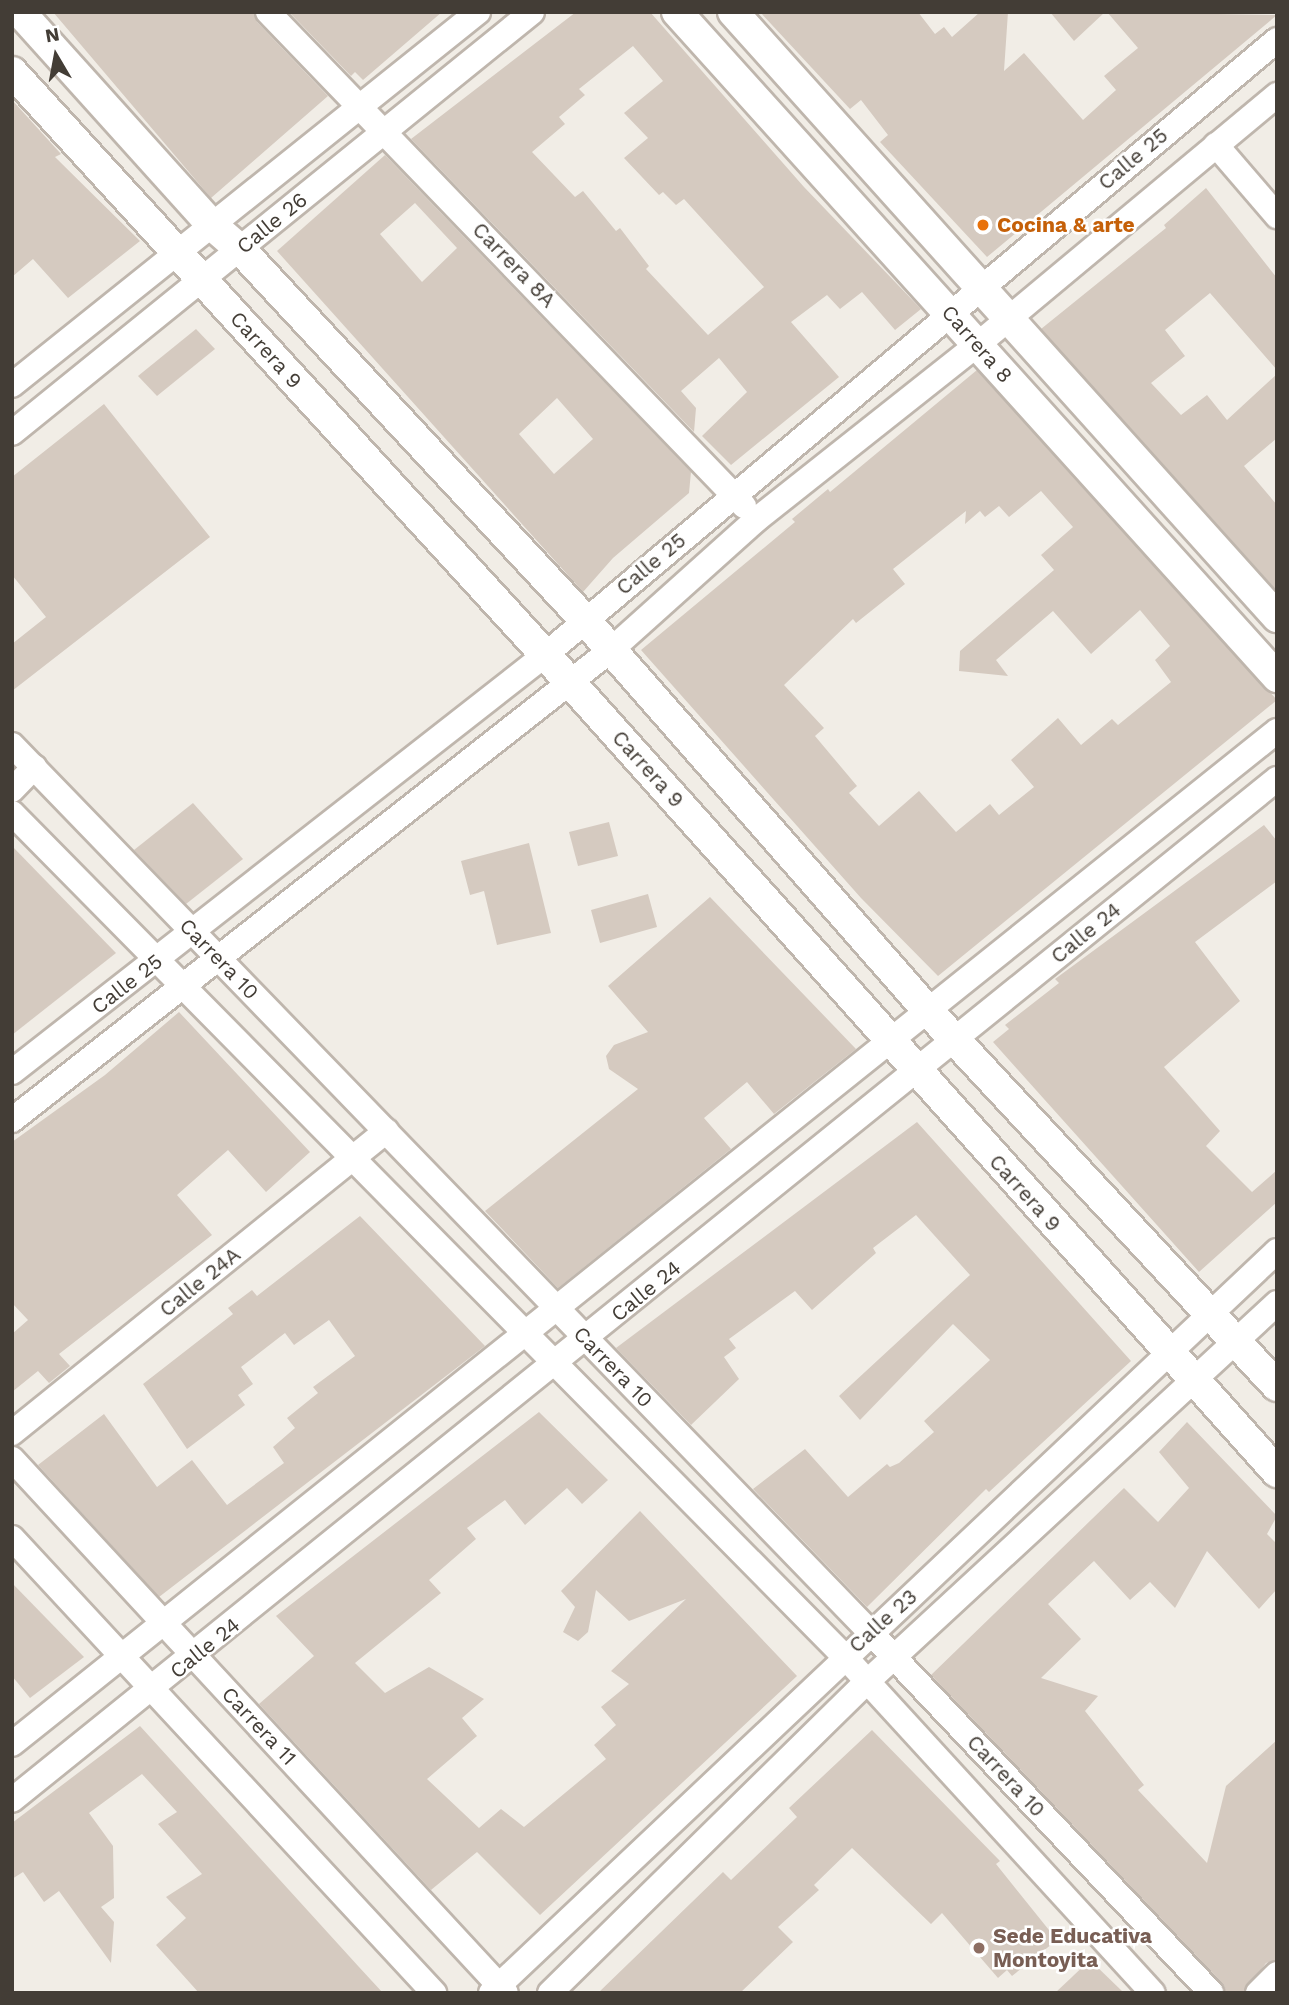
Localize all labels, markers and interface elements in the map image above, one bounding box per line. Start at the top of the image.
north arrow [21,21,91,91]
text: N [43,22,61,47]
street label: Calle 25 [1093,123,1173,195]
street label: Calle 26 [232,187,312,259]
place label: Cocina & arte [997,212,1135,238]
street label: Carrera 8A [467,217,561,313]
marker: Cocina & arte [975,217,991,233]
street label: Carrera 8 [936,300,1018,388]
street label: Carrera 9 [225,306,307,394]
street label: Calle 25 [611,528,691,600]
street label: Carrera 9 [607,725,689,813]
street label: Calle 24 [1046,897,1126,969]
street label: Carrera 10 [174,913,264,1005]
street label: Calle 25 [87,949,167,1019]
street label: Carrera 9 [984,1149,1066,1237]
street label: Calle 24A [154,1242,246,1322]
street label: Calle 24 [606,1255,686,1327]
street label: Carrera 10 [568,1321,658,1413]
street label: Calle 23 [844,1584,922,1658]
street label: Calle 24 [165,1612,245,1684]
street label: Carrera 11 [216,1681,302,1771]
street label: Carrera 10 [961,1729,1051,1823]
place label: Sede Educativa Montoyita [993,1923,1152,1973]
marker: Sede Educativa Montoyita [971,1940,987,1956]

